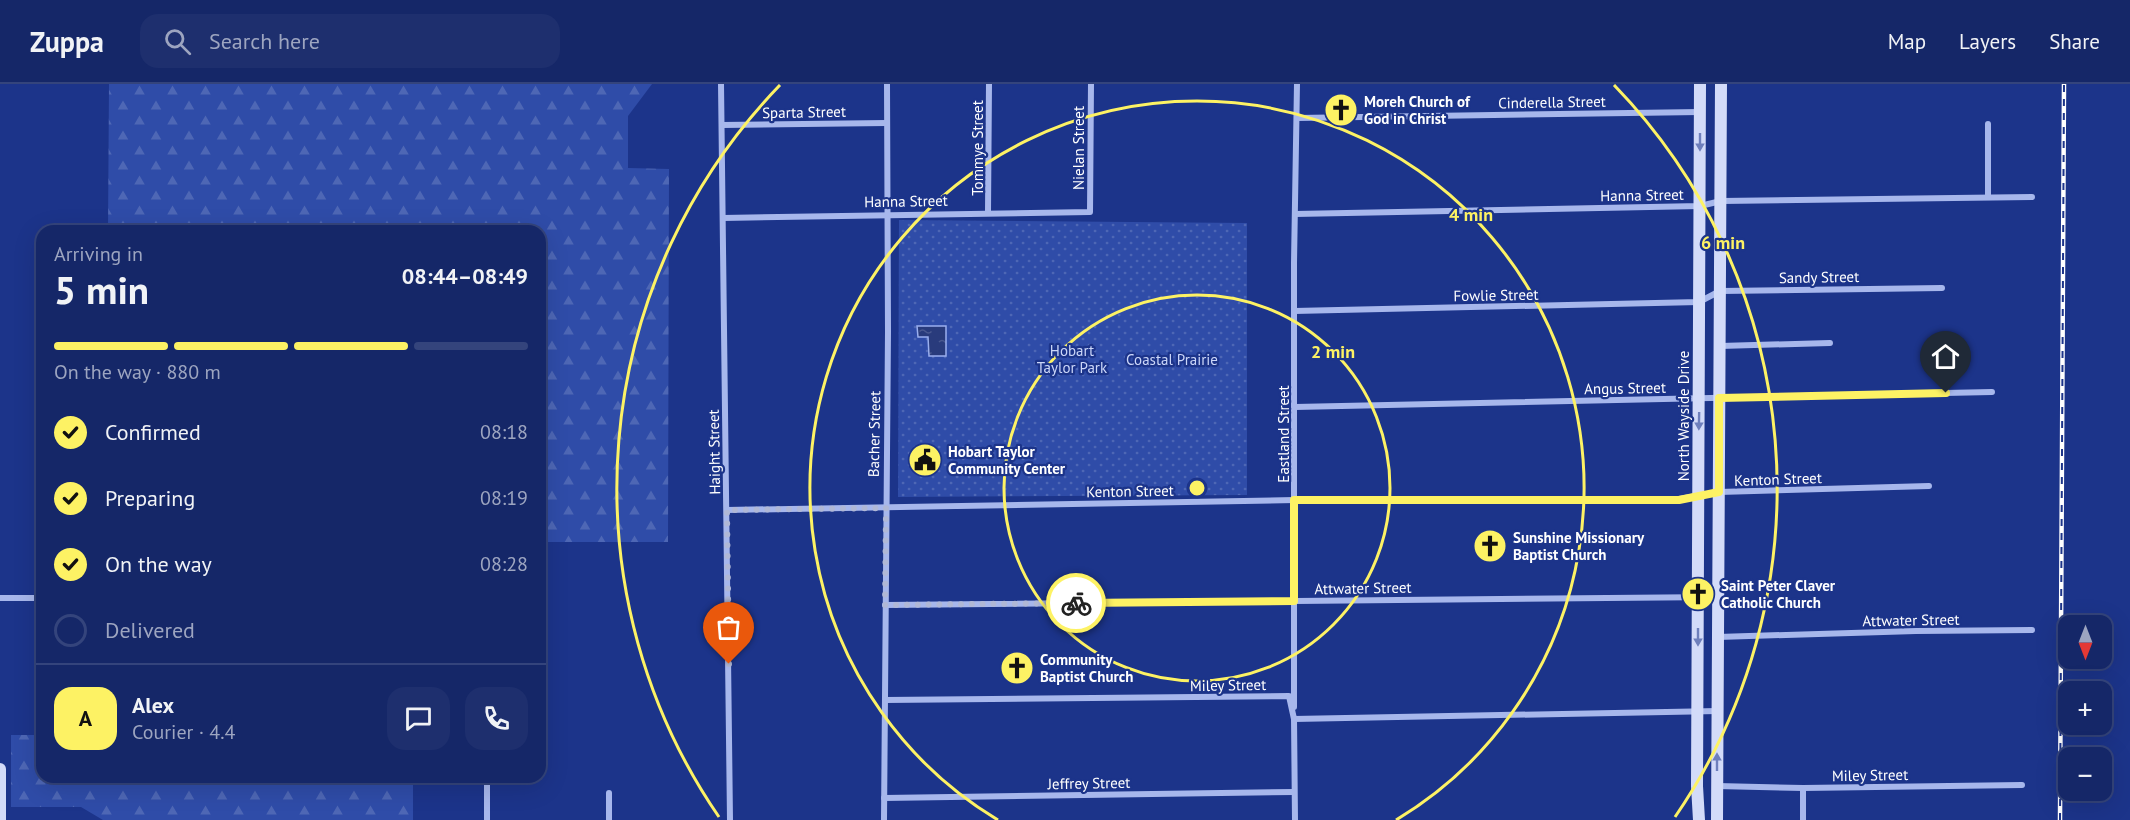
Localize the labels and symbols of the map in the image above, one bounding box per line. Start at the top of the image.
church icon: Moreh Church of God in Christ [1323,92,1359,128]
place label: Moreh Church of God in Christ [1364,92,1471,128]
street label: Cinderella Street [1498,92,1606,112]
street label: Tommye Street [968,100,987,196]
street label: Sparta Street [762,102,846,122]
street label: Nielan Street [1069,106,1088,190]
one-way arrow [1695,133,1705,152]
street label: Hanna Street [1600,185,1684,205]
street label: Hanna Street [864,191,948,211]
text: 4 min [1449,203,1493,226]
text: 6 min [1701,231,1745,254]
street label: Sandy Street [1779,267,1859,287]
street label: Fowlie Street [1453,285,1539,305]
pin [1920,331,1971,393]
text: 2 min [1311,340,1355,363]
park label: Hobart Taylor Park [1037,341,1108,377]
park label: Coastal Prairie [1126,350,1218,369]
street label: North Wayside Drive [1674,351,1693,481]
street label: Angus Street [1584,378,1666,398]
street label: Eastland Street [1274,385,1293,483]
street label: Bacher Street [864,391,884,477]
street label: Haight Street [704,409,724,495]
one-way arrow [1694,412,1704,431]
public building icon: Hobart Taylor Community Center [907,442,943,478]
place label: Hobart Taylor Community Center [948,442,1066,478]
street label: Kenton Street [1734,468,1822,490]
centre of rings [1187,478,1207,498]
street label: Kenton Street [1086,481,1174,501]
church icon: Sunshine Missionary Baptist Church [1472,528,1508,564]
place label: Sunshine Missionary Baptist Church [1513,528,1645,564]
courier [1046,573,1106,633]
church icon: Saint Peter Claver Catholic Church [1680,576,1716,612]
place label: Saint Peter Claver Catholic Church [1721,576,1836,612]
street label: Attwater Street [1314,578,1412,598]
pin [703,602,754,664]
street label: Attwater Street [1862,610,1960,630]
north arrow [2058,615,2112,669]
one-way arrow [1693,628,1703,647]
church icon: Community Baptist Church [999,650,1035,686]
place label: Community Baptist Church [1040,650,1133,686]
street label: Miley Street [1190,675,1266,695]
one-way arrow [1712,752,1722,771]
street label: Miley Street [1832,765,1908,785]
street label: Jeffrey Street [1046,773,1131,793]

